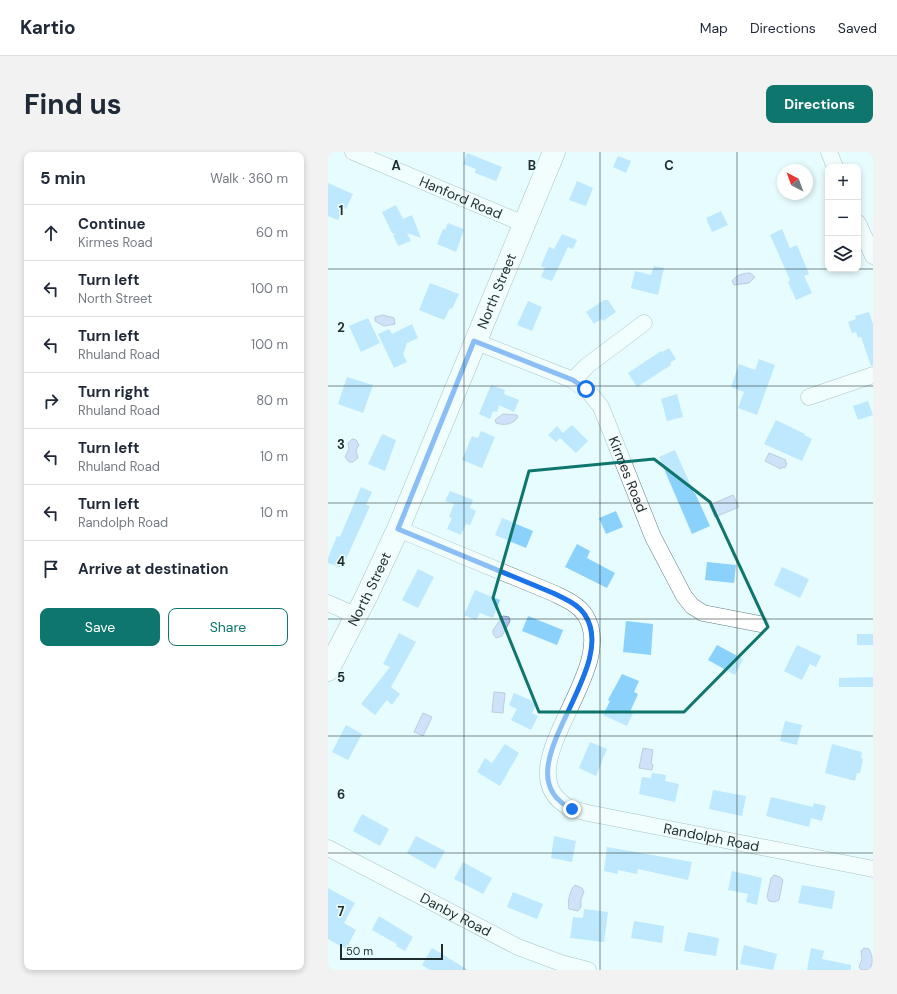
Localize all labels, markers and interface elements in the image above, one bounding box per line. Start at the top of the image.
text: Kartio [20,15,76,40]
text: Map [700,19,728,37]
text: Directions [750,19,816,37]
text: Saved [838,19,877,37]
button: Directions [766,85,873,123]
text: Find us [24,86,122,123]
text: A [391,157,401,174]
text: B [528,157,536,174]
text: C [664,157,674,174]
north arrow [777,164,813,200]
map controls [825,164,861,272]
button: + [825,164,861,200]
text: 5 min [40,167,86,189]
text: Walk · 360 m [210,170,288,187]
street label: Hanford Road [417,172,505,223]
button: − [825,200,861,236]
text: 1 [339,202,343,219]
text: Continue [78,214,146,234]
icon: ahead [40,222,62,244]
text: 60 m [256,224,288,241]
text: Kirmes Road [78,234,153,251]
button: layers [825,236,861,272]
street label: North Street [473,251,520,332]
text: Turn left [78,270,139,290]
icon: left [40,278,62,300]
text: 100 m [251,280,288,297]
text: North Street [78,290,152,307]
text: 2 [337,319,345,336]
text: Turn left [78,326,139,346]
icon: left [40,334,62,356]
text: 100 m [251,336,288,353]
text: Rhuland Road [78,346,160,363]
route start [577,380,595,398]
text: Turn right [78,382,149,402]
icon: right [40,390,62,412]
text: 80 m [256,392,288,409]
text: Rhuland Road [78,402,160,419]
street label: Kirmes Road [605,433,651,515]
text: 3 [337,436,345,453]
text: Turn left [78,438,139,458]
icon: left [40,446,62,468]
text: 10 m [260,448,288,465]
text: Rhuland Road [78,458,160,475]
text: Turn left [78,494,139,514]
icon: left [40,502,62,524]
text: 10 m [260,504,288,521]
text: Randolph Road [78,514,168,531]
street label: North Street [343,549,395,629]
text: 4 [337,553,345,570]
icon: arrive [40,558,62,580]
text: Arrive at destination [78,559,229,579]
button: Save [40,608,160,646]
button: Share [168,608,288,646]
text: 5 [337,669,345,686]
text: 6 [337,786,345,803]
route end [563,800,581,818]
street label: Randolph Road [662,819,761,855]
street label: Danby Road [417,889,494,940]
text: 7 [338,903,345,920]
scale bar [340,942,443,961]
text: 50 m [346,944,373,958]

